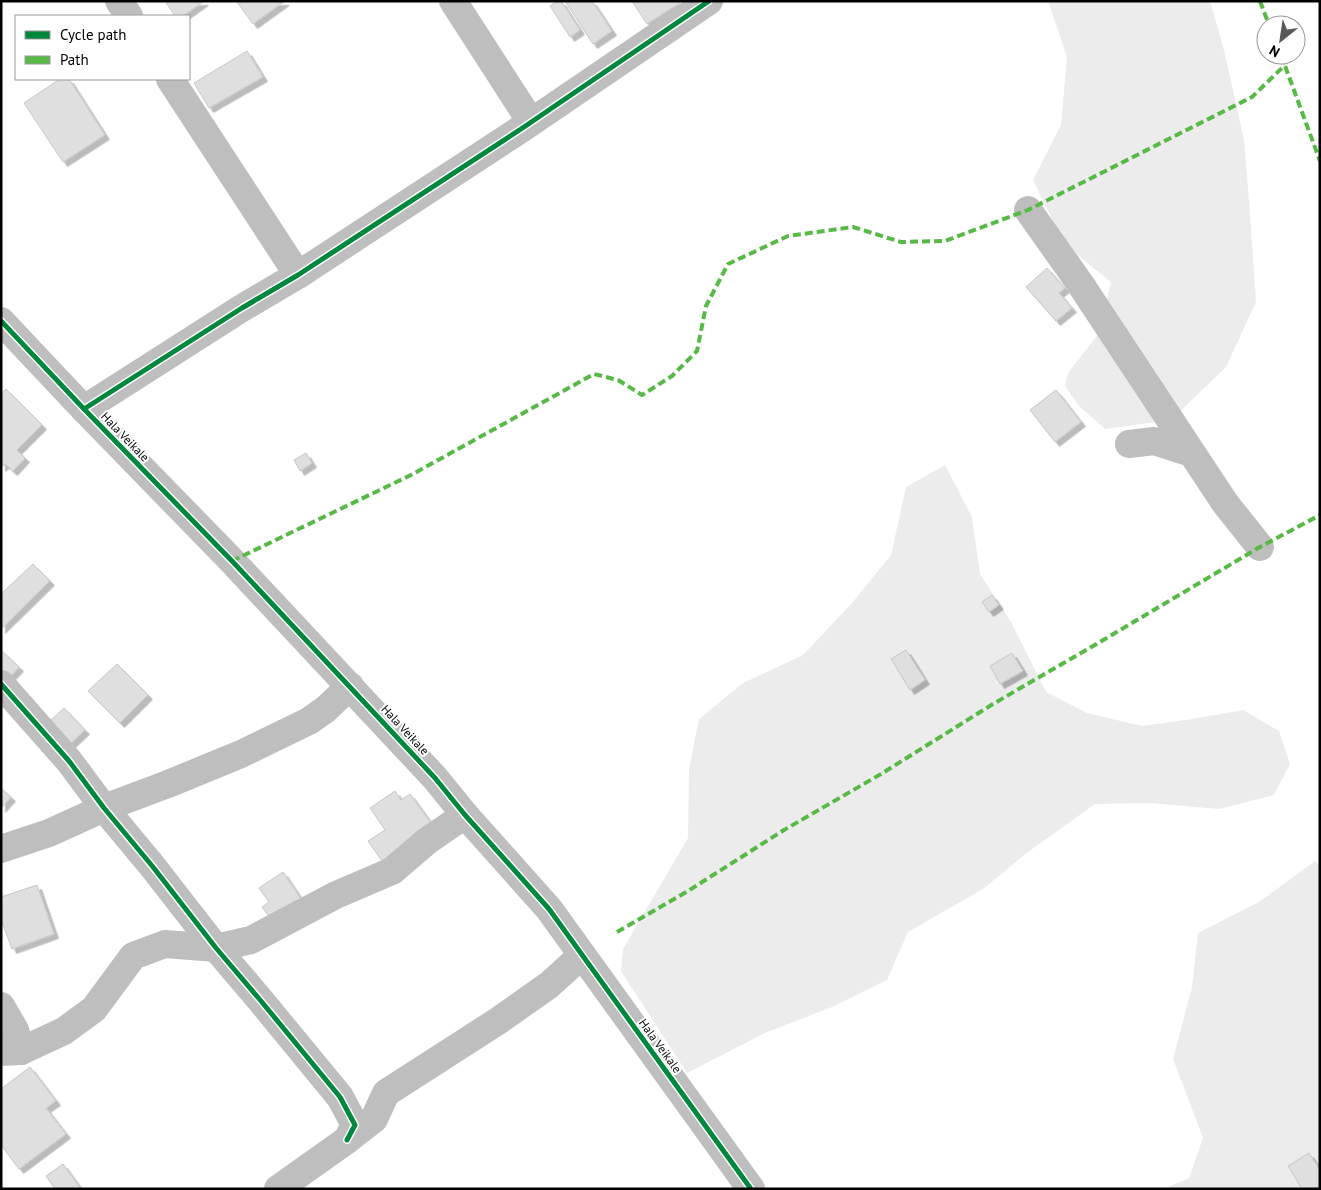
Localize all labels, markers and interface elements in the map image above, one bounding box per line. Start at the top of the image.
legend [15,15,190,80]
north arrow [1256,15,1306,65]
text: Cycle path [60,25,126,44]
text: N [1266,41,1283,61]
text: Path [60,50,89,69]
street label: Hala Veikale [98,409,153,465]
street label: Hala Veikale [378,701,432,758]
street label: Hala Veikale [636,1016,685,1076]

